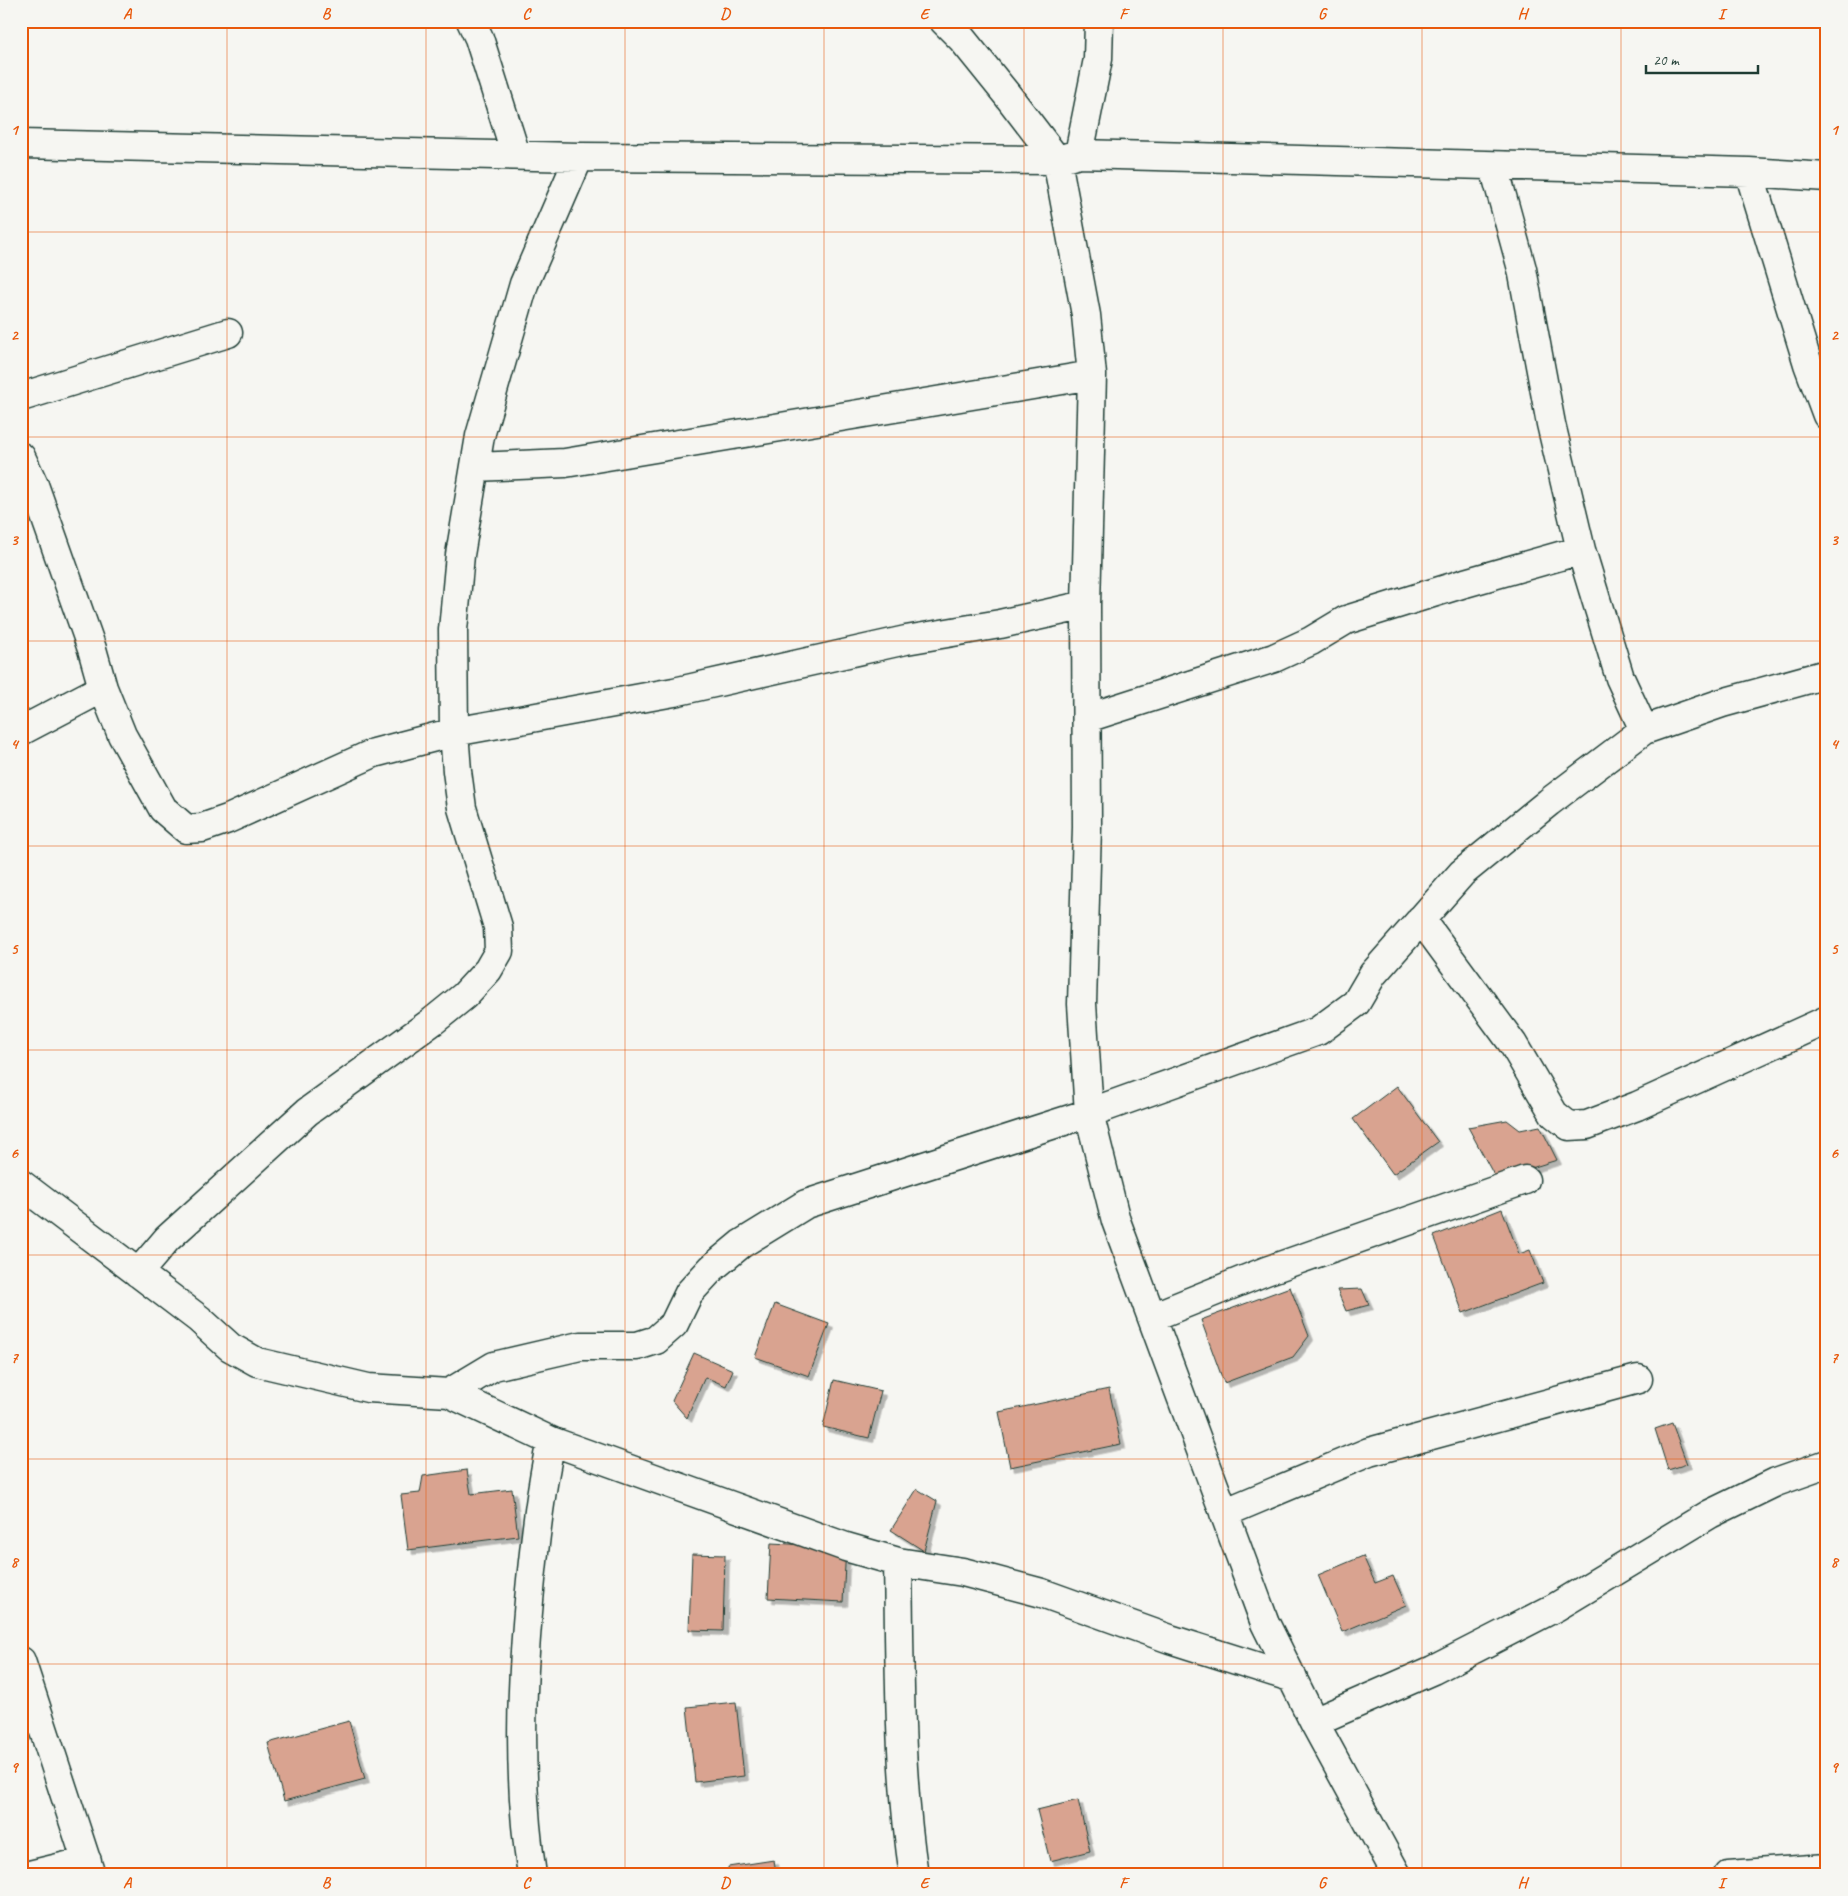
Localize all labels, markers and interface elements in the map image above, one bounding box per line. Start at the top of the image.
text: A [123,4,133,24]
text: B [322,4,332,24]
text: C [522,4,532,24]
text: D [720,4,731,24]
text: E [920,4,931,24]
text: F [1119,4,1130,24]
text: G [1318,4,1328,24]
text: H [1517,4,1529,24]
text: I [1718,4,1728,24]
scale bar [1646,42,1758,74]
text: 20 m [1653,51,1680,70]
text: 1 [10,120,19,140]
text: 1 [1830,120,1839,140]
text: 2 [10,325,19,345]
text: 2 [1830,325,1839,345]
text: 3 [10,530,19,550]
text: 3 [1830,530,1839,550]
text: 4 [10,734,19,754]
text: 4 [1830,734,1839,754]
text: 5 [11,939,20,959]
text: 5 [1831,939,1840,959]
text: 6 [10,1143,19,1163]
text: 6 [1830,1143,1839,1163]
text: 7 [10,1348,19,1368]
text: 7 [1830,1348,1839,1368]
text: 8 [10,1552,19,1572]
text: 8 [1830,1552,1839,1572]
text: 9 [10,1757,19,1777]
text: 9 [1830,1757,1839,1777]
text: A [123,1873,133,1893]
text: B [322,1873,332,1893]
text: C [522,1873,532,1893]
text: D [720,1873,731,1893]
text: E [920,1873,931,1893]
text: F [1119,1873,1130,1893]
text: G [1318,1873,1328,1893]
text: H [1517,1873,1529,1893]
text: I [1718,1873,1728,1893]

